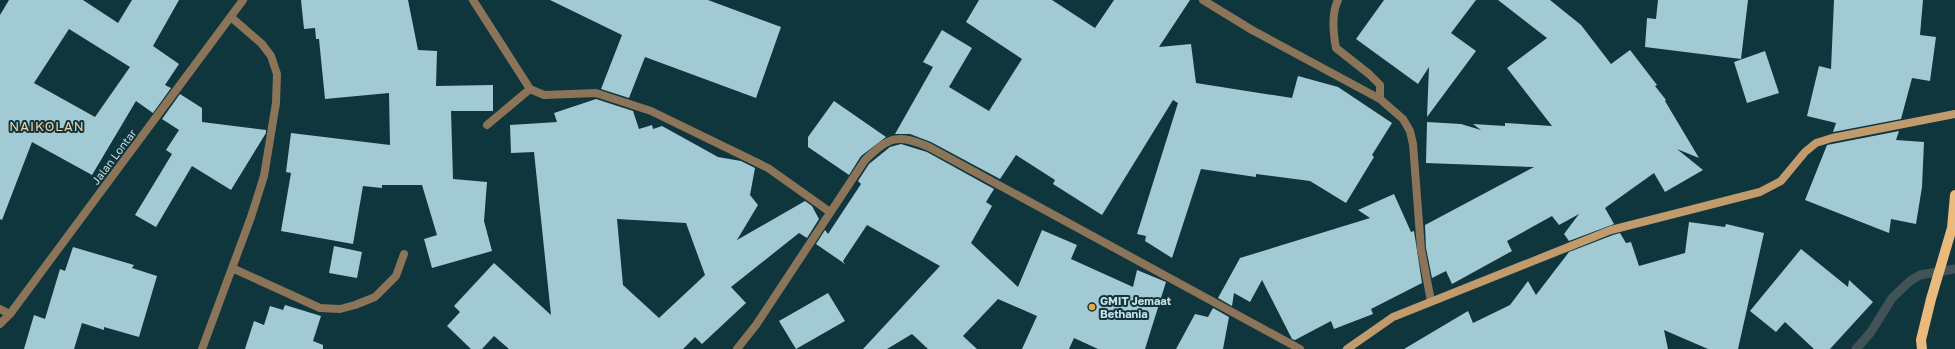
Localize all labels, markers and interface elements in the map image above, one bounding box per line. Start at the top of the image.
district label: NAIKOLAN [9,118,85,134]
street label: Jalan Lontar [89,126,139,187]
place label: GMIT Jemaat Bethania [1100,294,1172,320]
marker: GMIT Jemaat Bethania [1087,302,1097,312]

